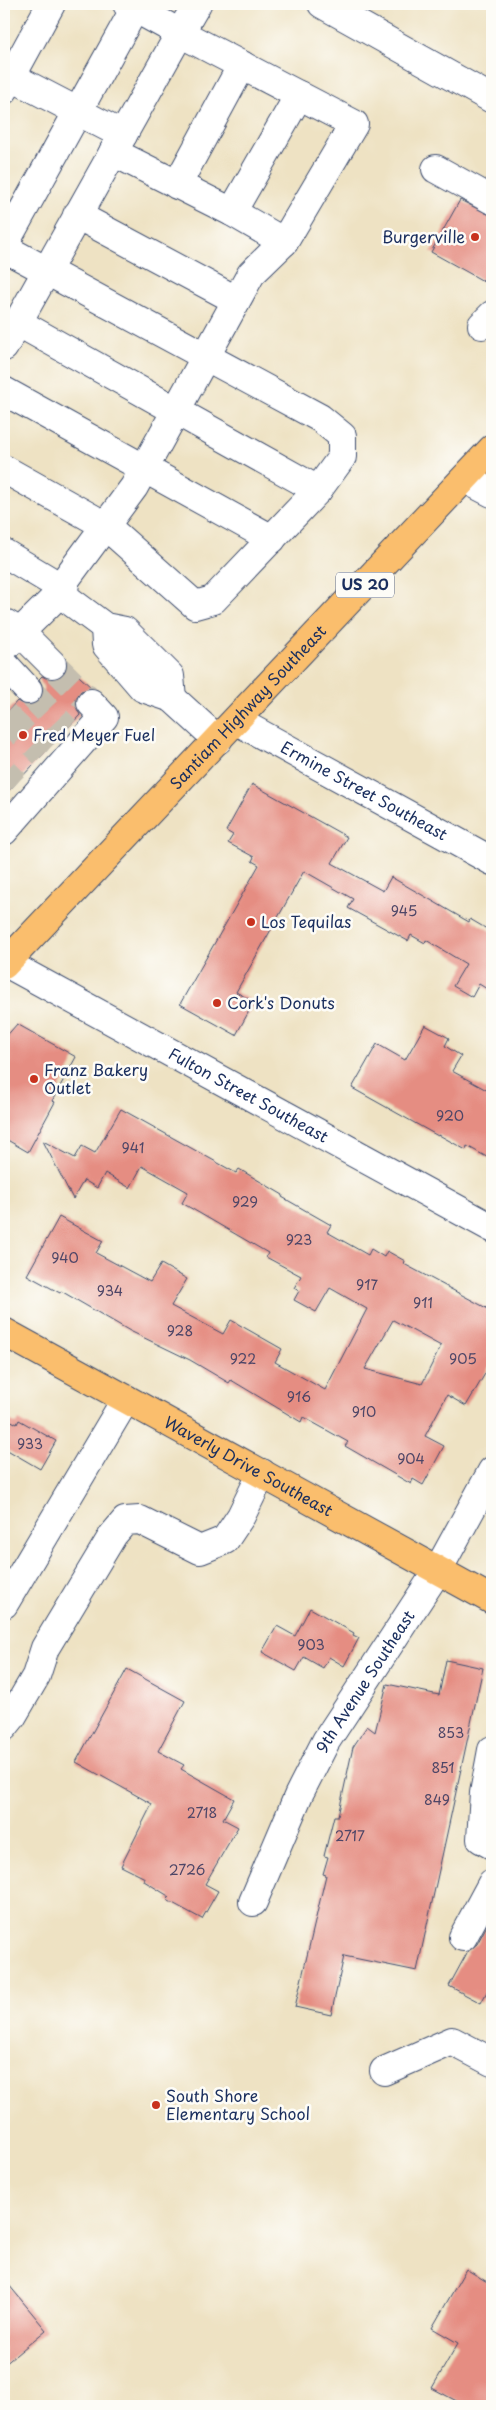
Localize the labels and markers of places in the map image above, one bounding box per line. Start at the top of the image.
place label: Burgerville [382,224,465,248]
marker: Burgerville [469,231,481,243]
place label: Fred Meyer Fuel [33,722,155,746]
marker: Fred Meyer Fuel [17,729,29,741]
place label: Los Tequilas [261,909,351,933]
marker: Los Tequilas [245,916,257,928]
place label: Cork's Donuts [227,990,335,1014]
marker: Cork's Donuts [211,997,223,1009]
place label: Franz Bakery Outlet [44,1057,148,1099]
marker: Franz Bakery Outlet [28,1073,40,1085]
place label: South Shore Elementary School [166,2083,310,2125]
marker: South Shore Elementary School [150,2099,162,2111]

